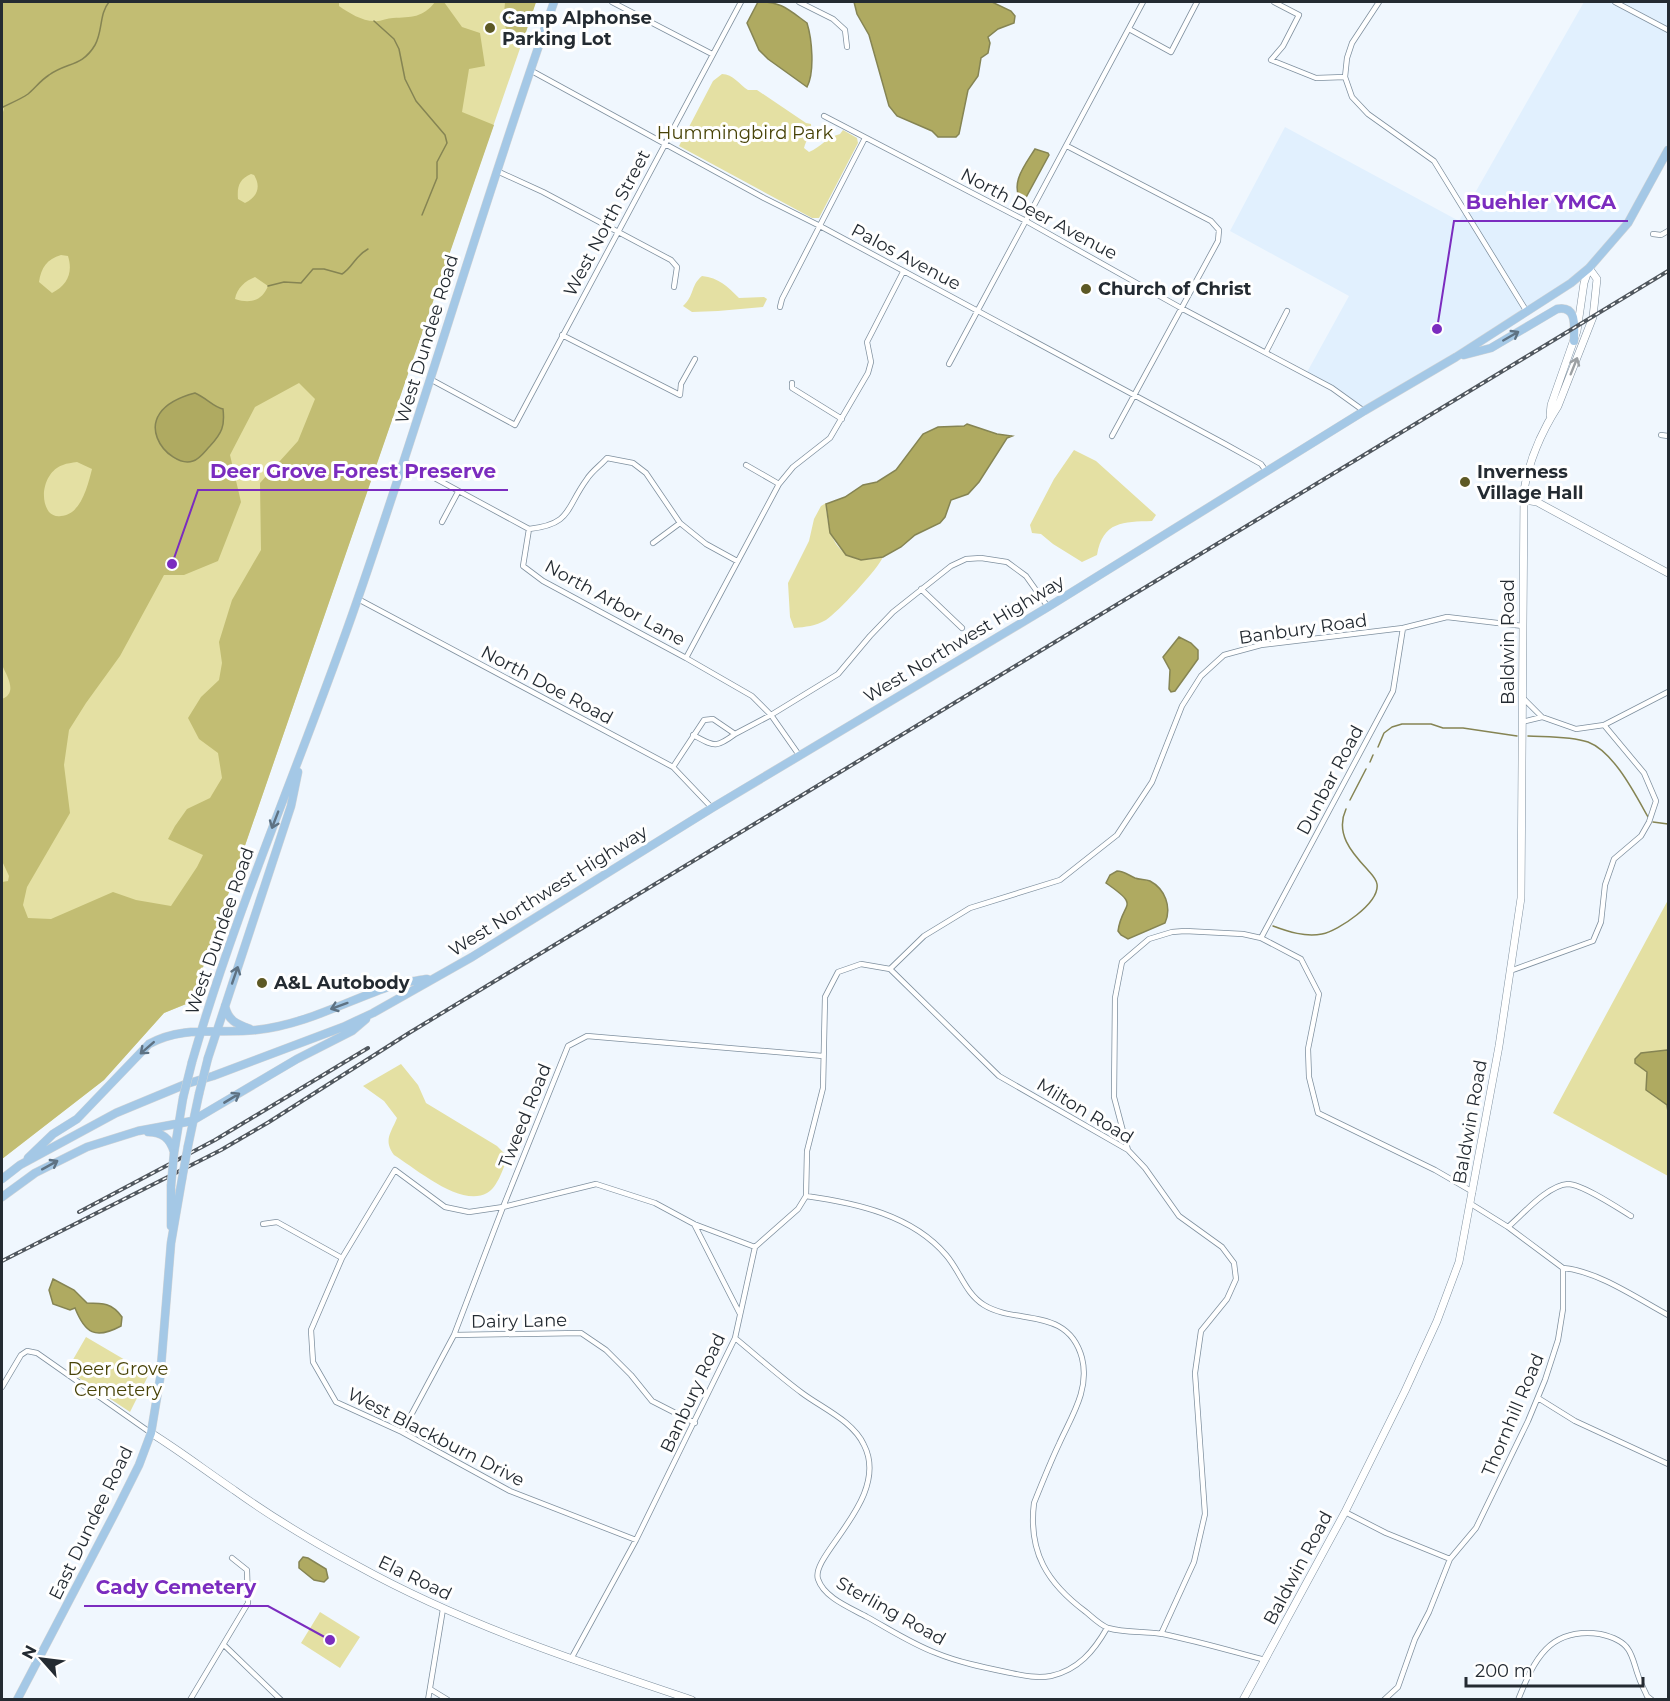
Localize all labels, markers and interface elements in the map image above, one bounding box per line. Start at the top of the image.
place label: Camp Alphonse Parking Lot [502,7,652,50]
marker: Camp Alphonse Parking Lot [483,21,497,35]
park label: Hummingbird Park [657,122,833,144]
street label: West North Street [559,146,655,300]
street label: North Deer Avenue [957,163,1121,265]
callout: Buehler YMCA [1454,183,1628,221]
text: Buehler YMCA [1466,190,1617,214]
street label: Palos Avenue [847,219,965,295]
street label: West Dundee Road [391,252,463,426]
place label: Church of Christ [1098,278,1252,300]
marker: Church of Christ [1079,282,1093,296]
one-way arrow [1502,330,1519,342]
one-way arrow [1569,357,1580,375]
callout: Deer Grove Forest Preserve [198,452,508,490]
text: Deer Grove Forest Preserve [210,459,496,483]
place label: Inverness Village Hall [1476,461,1583,504]
marker: Inverness Village Hall [1458,475,1472,489]
street label: North Arbor Lane [541,555,689,651]
street label: West Northwest Highway [860,570,1068,708]
street label: Baldwin Road [1497,579,1519,705]
street label: Banbury Road [1237,609,1369,649]
street label: North Doe Road [477,641,617,729]
street label: Dunbar Road [1292,721,1368,839]
one-way arrow [269,811,280,829]
street label: West Northwest Highway [445,821,652,961]
street label: West Dundee Road [181,844,259,1018]
one-way arrow [230,966,241,985]
place label: A&L Autobody [273,972,410,994]
marker: A&L Autobody [255,976,269,990]
one-way arrow [330,1002,349,1013]
one-way arrow [139,1041,155,1054]
street label: Baldwin Road [1448,1058,1492,1186]
street label: Tweed Road [494,1060,556,1172]
street label: Milton Road [1033,1074,1137,1148]
one-way arrow [223,1092,240,1104]
one-way arrow [41,1159,58,1171]
street label: Dairy Lane [471,1309,567,1333]
street label: Banbury Road [656,1330,730,1456]
street label: Thornhill Road [1477,1350,1549,1480]
park label: Deer Grove Cemetery [68,1358,169,1401]
street label: West Blackburn Drive [344,1383,528,1491]
street label: East Dundee Road [44,1443,138,1603]
street label: Baldwin Road [1259,1507,1337,1629]
street label: Ela Road [375,1551,455,1605]
callout: Cady Cemetery [84,1568,268,1606]
street label: Sterling Road [832,1572,950,1650]
text: Cady Cemetery [96,1575,257,1599]
north arrow [12,1629,72,1689]
text: N [18,1642,41,1662]
scale bar [1466,1650,1643,1688]
text: 200 m [1475,1660,1533,1682]

